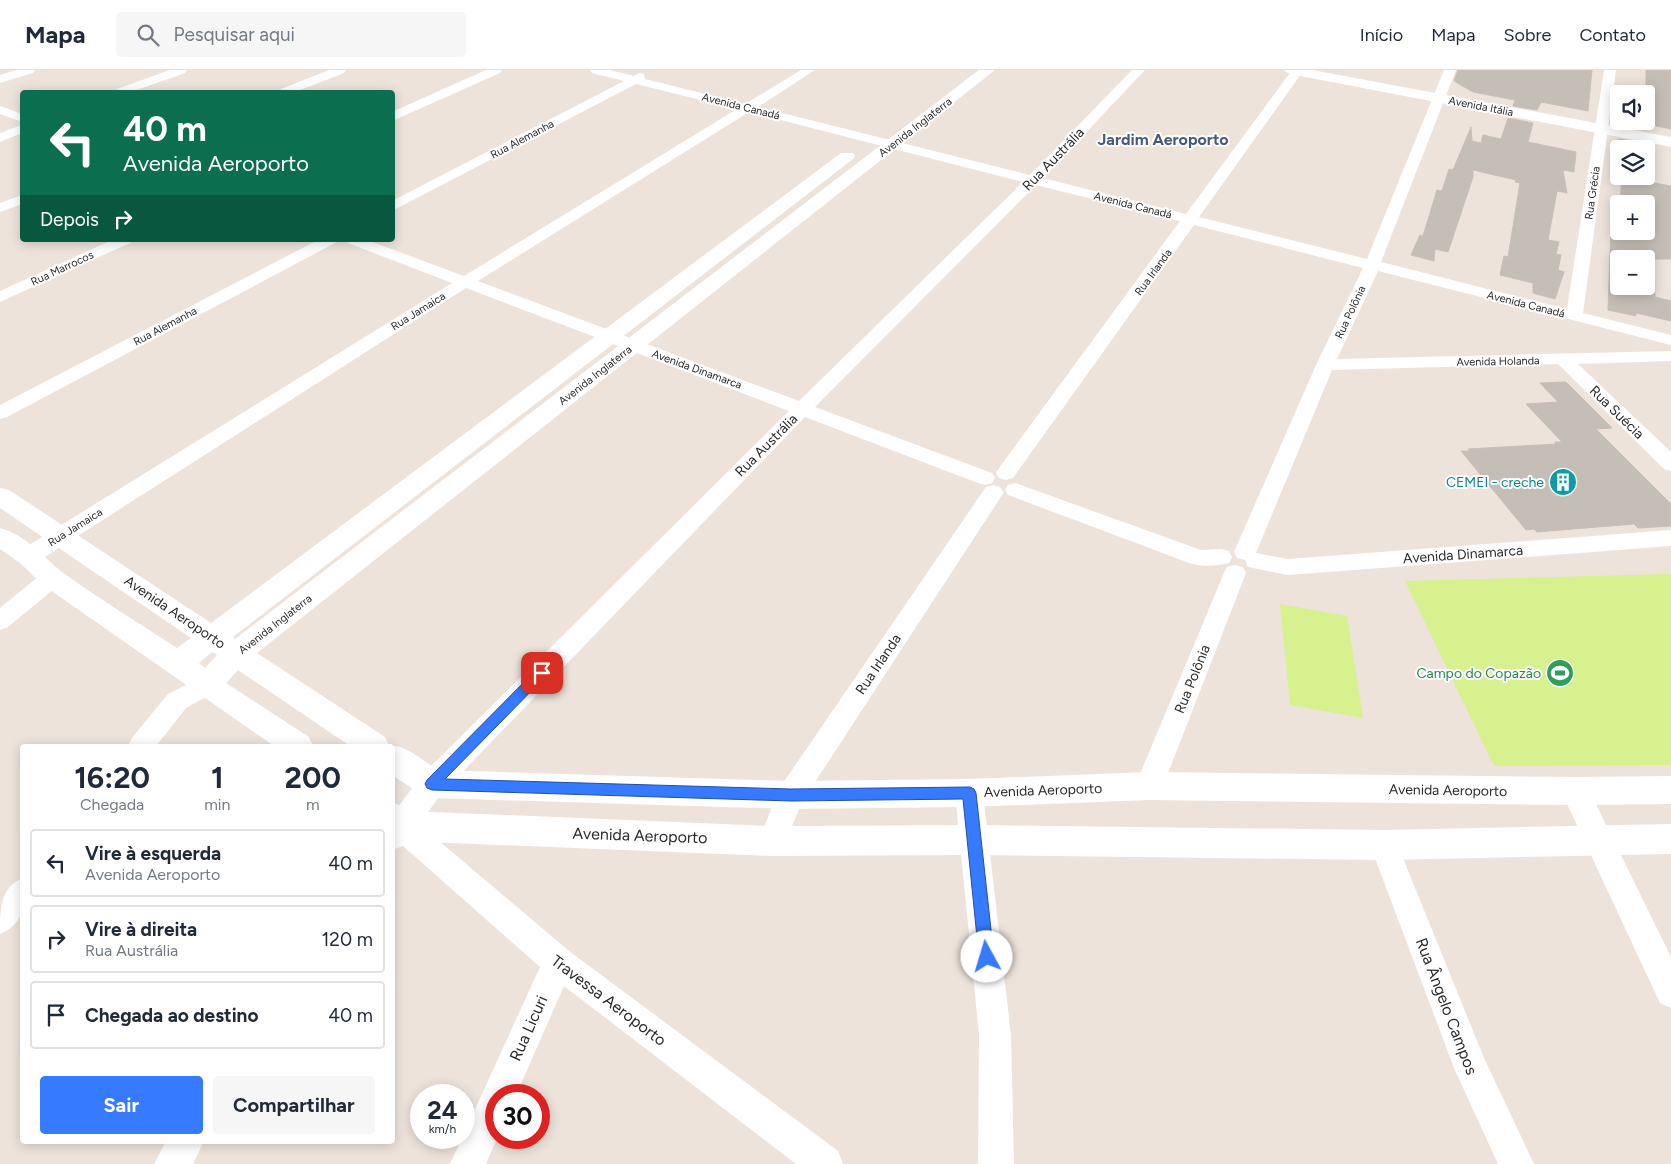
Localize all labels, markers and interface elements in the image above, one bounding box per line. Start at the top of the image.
search box [116,12,466,57]
text: Mapa [25,20,86,49]
icon: search [134,21,162,49]
text: Pesquisar aqui [174,23,295,46]
text: Início [1360,24,1403,46]
text: Mapa [1431,24,1475,46]
text: Sobre [1503,24,1551,46]
text: Contato [1579,24,1646,46]
map controls [1610,85,1655,295]
button: sound [1610,85,1655,130]
street label: Avenida Canadá [701,91,781,122]
street label: Avenida Itália [1447,94,1514,119]
street label: Avenida Inglaterra [876,95,954,160]
text: 40 m [123,108,207,150]
icon: left [40,110,105,175]
street label: Rua Alemanha [488,117,556,162]
street label: Rua Austrália [1019,124,1088,195]
district label: Jardim Aeroporto [1098,130,1228,149]
button: layers [1610,140,1655,185]
text: Avenida Aeroporto [123,150,309,177]
street label: Rua Grécia [1582,166,1603,220]
street label: Avenida Canadá [1093,190,1173,221]
button: + [1610,195,1655,240]
icon: right [109,205,137,233]
text: Depois [40,208,99,231]
street label: Rua Irlanda [1132,247,1175,298]
street label: Rua Marrocos [29,248,96,289]
button: − [1610,250,1655,295]
street label: Rua Polônia [1332,284,1368,341]
street label: Avenida Canadá [1486,289,1566,320]
street label: Rua Jamaica [389,290,448,333]
street label: Rua Alemanha [131,304,199,349]
street label: Avenida Inglaterra [556,343,634,408]
street label: Avenida Dinamarca [650,347,743,392]
street label: Avenida Holanda [1456,354,1540,369]
street label: Rua Suécia [1586,382,1647,443]
street label: Rua Austrália [731,410,801,480]
building icon: CEMEI - creche [1548,467,1578,497]
place label: CEMEI - creche [1446,474,1544,491]
street label: Rua Jamaica [46,506,105,549]
street label: Avenida Dinamarca [1402,542,1524,567]
street label: Avenida Aeroporto [121,572,229,653]
street label: Avenida Inglaterra [236,592,314,657]
street label: Rua Irlanda [852,631,905,698]
street label: Rua Polônia [1171,642,1214,716]
pin [521,652,563,694]
sports icon: Campo do Copazão [1545,658,1575,688]
icon: arrive [528,659,556,687]
place label: Campo do Copazão [1416,665,1541,682]
text: 16:20 [74,759,150,796]
text: 1 [211,759,224,796]
text: 200 [285,759,341,796]
street label: Avenida Aeroporto [984,780,1102,801]
street label: Avenida Aeroporto [1389,781,1507,800]
text: Chegada [80,795,144,814]
text: min [204,795,230,814]
text: m [306,795,320,814]
street label: Avenida Aeroporto [572,824,708,847]
text: Vire à esquerda [85,842,221,865]
icon: left [42,849,70,877]
text: 40 m [328,852,373,875]
text: Avenida Aeroporto [85,865,220,884]
text: Vire à direita [85,918,197,941]
icon: right [42,925,70,953]
text: 120 m [321,928,373,951]
position arrow [960,930,1012,982]
street label: Rua Ângelo Campos [1412,935,1481,1077]
text: Rua Austrália [85,941,178,960]
street label: Travessa Aeroporto [547,951,670,1050]
street label: Rua Licuri [506,992,551,1064]
icon: arrive [42,1001,70,1029]
text: Chegada ao destino [85,1004,258,1027]
text: 40 m [328,1004,373,1027]
button: Sair [40,1076,203,1134]
button: Compartilhar [213,1076,375,1134]
speed limit sign: 30 [485,1084,550,1149]
text: 24 [427,1095,458,1125]
text: km/h [429,1122,456,1136]

